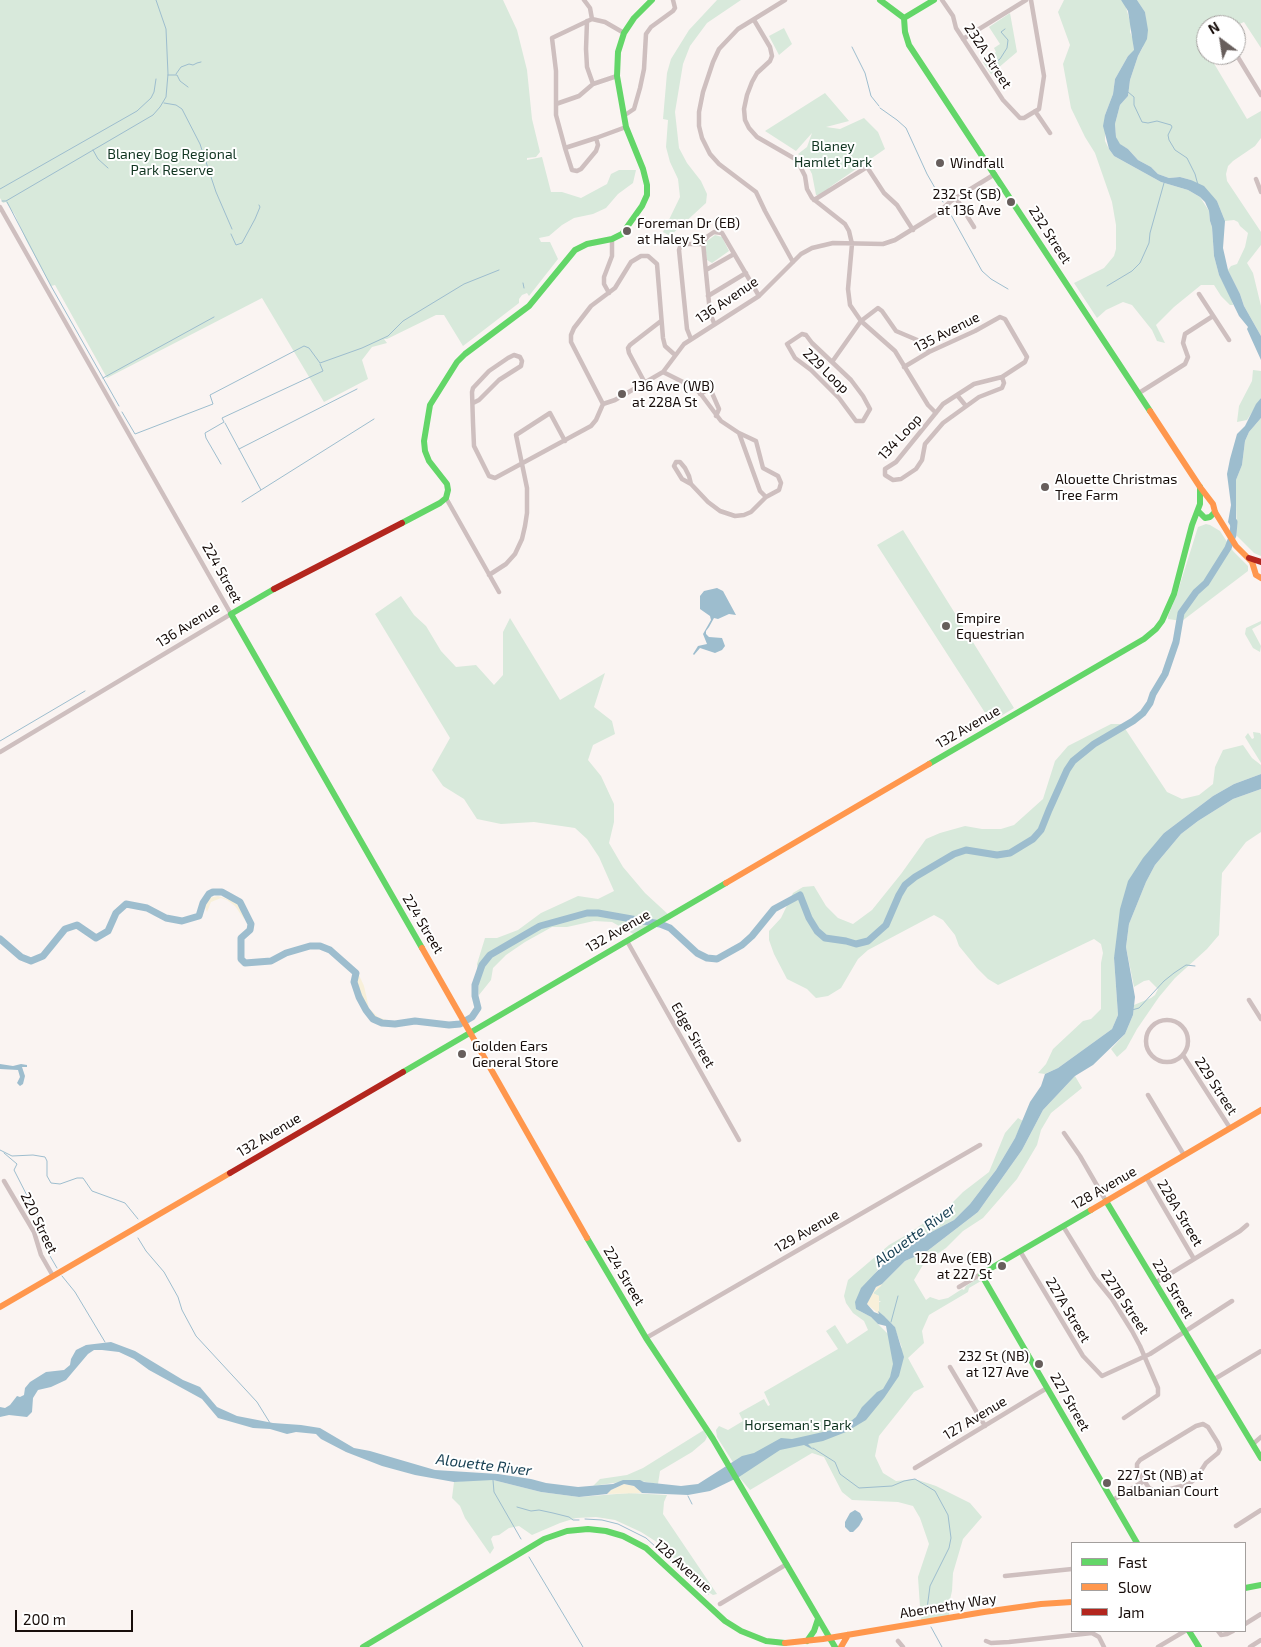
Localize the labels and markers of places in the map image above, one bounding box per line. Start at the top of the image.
place label: Windfall [950,155,1004,171]
marker: Windfall [934,157,946,169]
place label: 232 St (SB) at 136 Ave [933,186,1001,218]
marker: 232 St (SB) at 136 Ave [1005,196,1017,208]
place label: Foreman Dr (EB) at Haley St [637,215,740,248]
marker: Foreman Dr (EB) at Haley St [621,225,633,237]
place label: 136 Ave (WB) at 228A St [632,378,714,411]
marker: 136 Ave (WB) at 228A St [616,388,628,400]
place label: Alouette Christmas Tree Farm [1055,471,1177,504]
marker: Alouette Christmas Tree Farm [1039,481,1051,493]
place label: Empire Equestrian [956,610,1025,642]
marker: Empire Equestrian [940,620,952,632]
place label: Golden Ears General Store [472,1038,559,1070]
marker: Golden Ears General Store [456,1048,468,1060]
place label: 128 Ave (EB) at 227 St [915,1250,992,1282]
marker: 128 Ave (EB) at 227 St [996,1260,1008,1272]
place label: 232 St (NB) at 127 Ave [958,1348,1029,1380]
marker: 232 St (NB) at 127 Ave [1033,1358,1045,1370]
place label: 227 St (NB) at Balbanian Court [1117,1467,1219,1500]
marker: 227 St (NB) at Balbanian Court [1101,1477,1113,1489]

